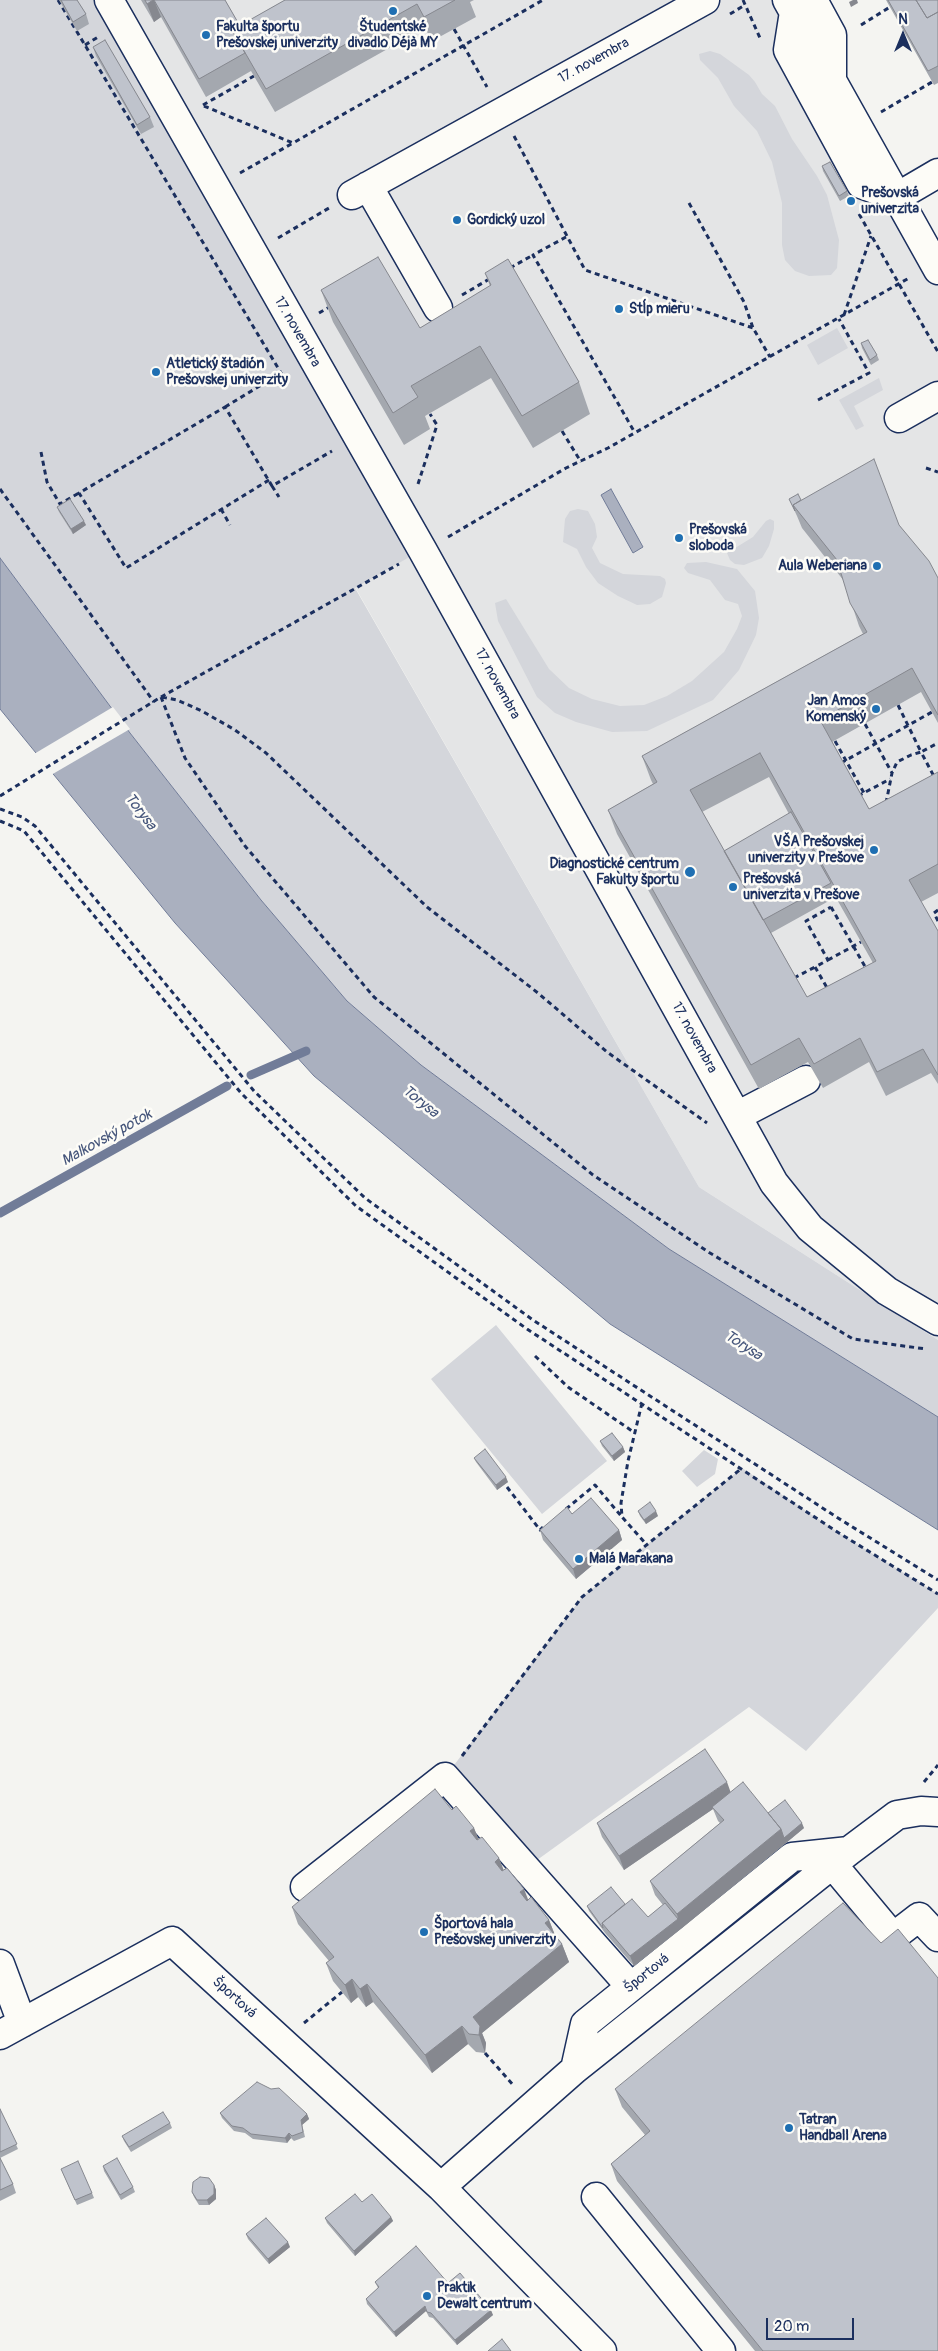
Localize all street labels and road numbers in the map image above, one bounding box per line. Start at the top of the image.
street label: 17. novembra [556,35,632,87]
street label: 17. novembra [270,294,324,370]
street label: 17. novembra [471,646,523,722]
street label: 17. novembra [668,1000,720,1076]
street label: Športová [621,1951,673,1997]
street label: Športová [209,1974,259,2022]

